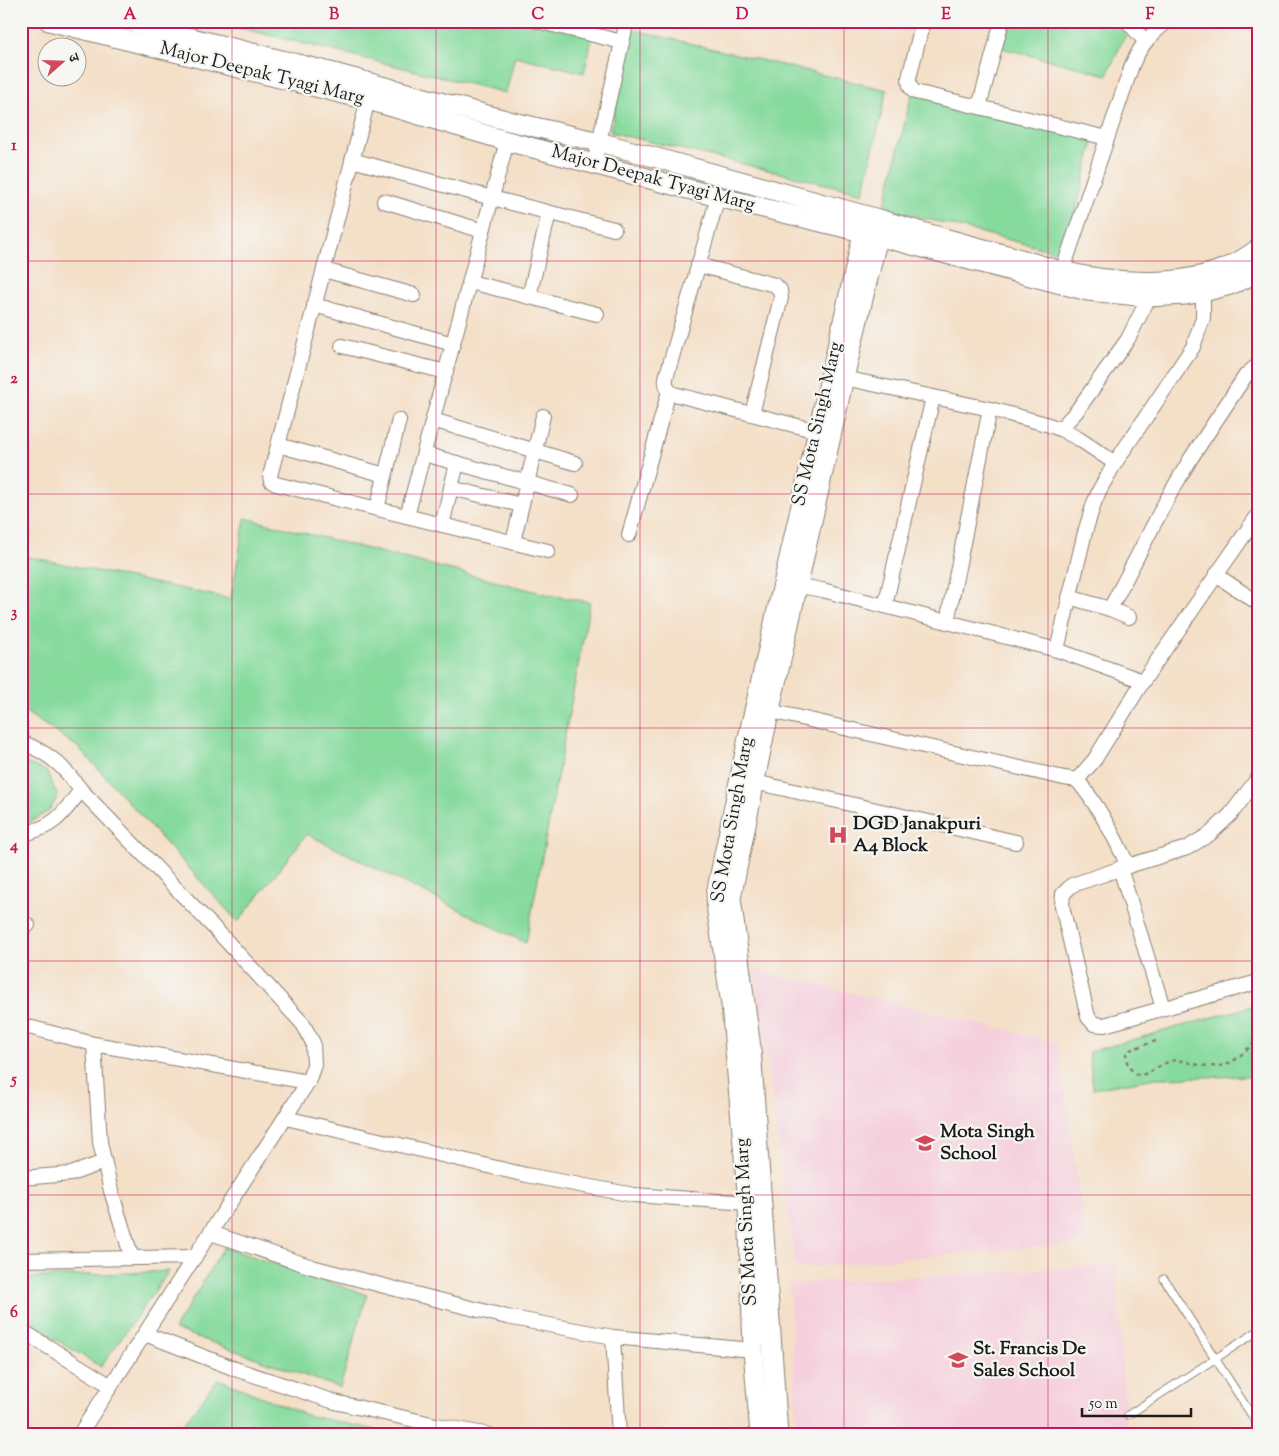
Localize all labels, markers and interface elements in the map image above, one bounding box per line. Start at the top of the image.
text: A [124,4,137,27]
text: B [329,4,339,27]
text: C [532,4,545,27]
text: D [736,4,749,27]
text: E [941,4,951,27]
text: F [1146,4,1155,27]
street label: Major Deepak Tyagi Marg [157,36,367,112]
north arrow [38,38,88,88]
text: उ [61,51,83,66]
text: 1 [11,135,17,158]
street label: Major Deepak Tyagi Marg [548,139,758,219]
street label: SS Mota Singh Marg [786,339,850,509]
text: 2 [10,368,18,391]
text: 3 [11,602,18,625]
street label: SS Mota Singh Marg [705,735,761,905]
place label: DGD Janakpuri A4 Block [853,811,982,860]
hospital icon: DGD Janakpuri A4 Block [827,824,849,846]
text: 4 [9,835,18,858]
text: 5 [9,1069,17,1092]
place label: Mota Singh School [940,1119,1036,1168]
school or university icon: Mota Singh School [914,1132,936,1154]
street label: SS Mota Singh Marg [729,1137,765,1307]
text: 6 [10,1302,18,1325]
place label: St. Francis De Sales School [973,1336,1086,1385]
school or university icon: St. Francis De Sales School [947,1349,969,1371]
scale bar [1082,1386,1190,1418]
text: 50 m [1088,1394,1118,1415]

